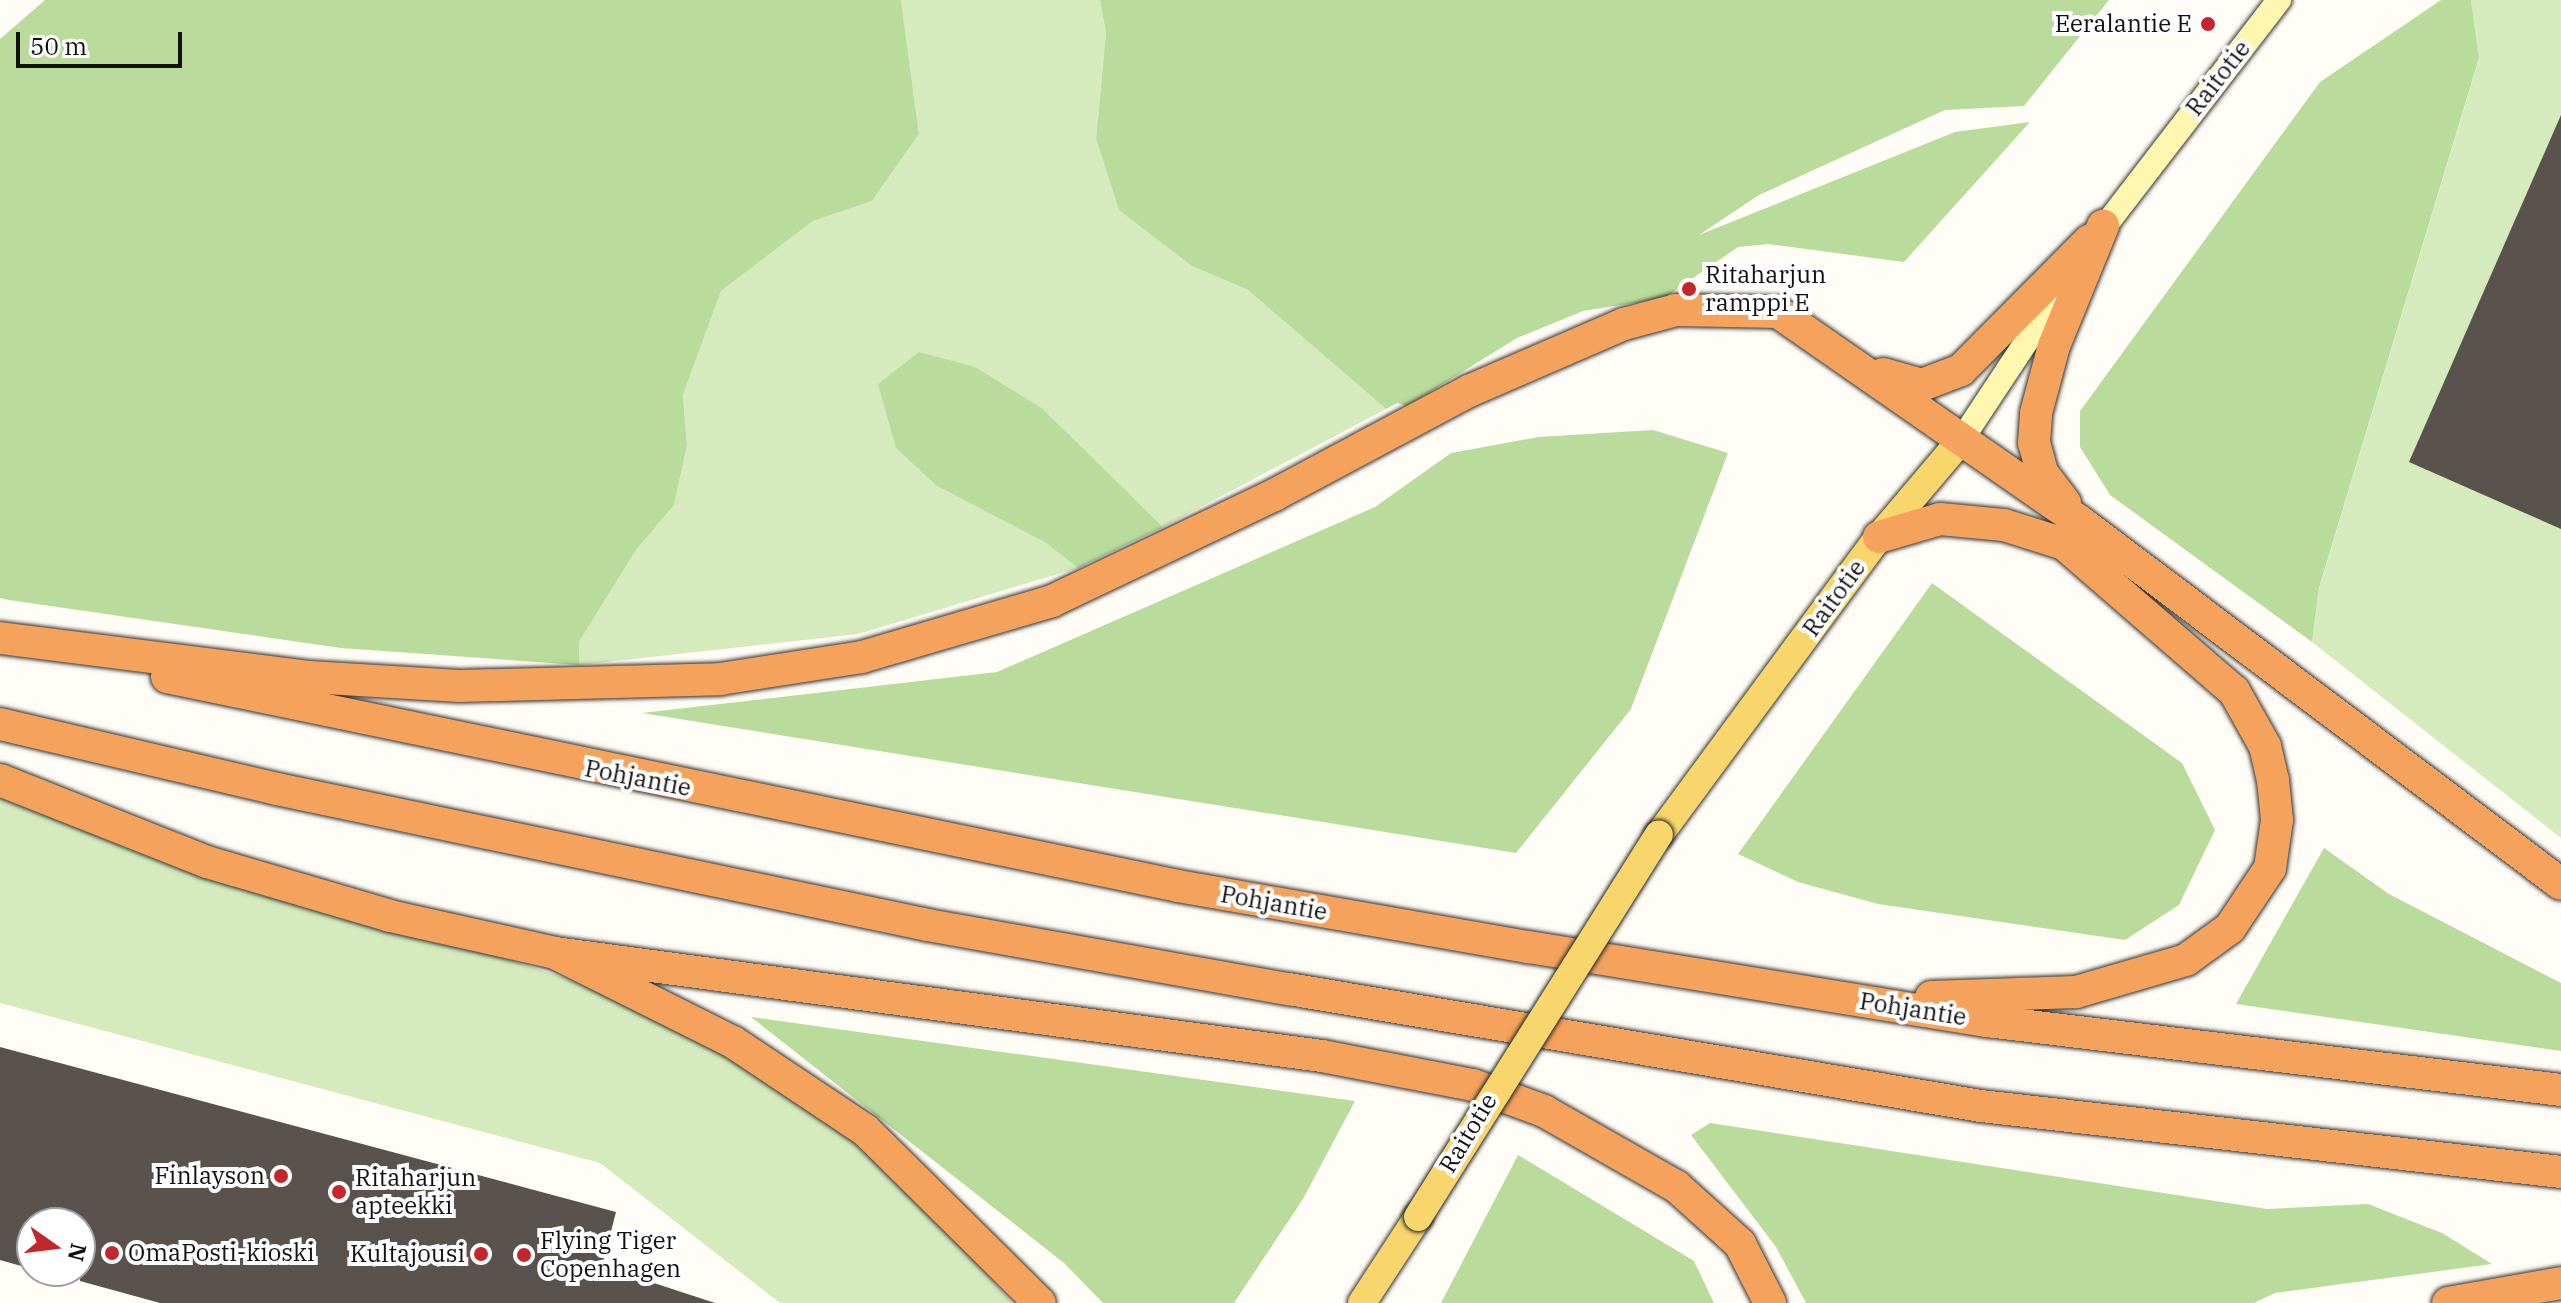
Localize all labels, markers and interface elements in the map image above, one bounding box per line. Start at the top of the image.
place label: Eeralantie E [2055,10,2192,38]
marker: Eeralantie E [2199,15,2217,33]
scale bar [20,16,186,66]
text: 50 m [30,30,87,62]
street label: Raitotie [2180,35,2256,121]
place label: Ritaharjun ramppi E [1705,261,1826,317]
marker: Ritaharjun ramppi E [1680,280,1698,298]
street label: Raitotie [1797,554,1871,642]
street label: Pohjantie [582,754,694,802]
street label: Pohjantie [1218,879,1330,927]
street label: Pohjantie [1858,986,1968,1032]
street label: Raitotie [1433,1088,1503,1178]
place label: Finlayson [154,1162,265,1190]
place label: Ritaharjun apteekki [355,1164,476,1220]
marker: Finlayson [272,1167,290,1185]
marker: Ritaharjun apteekki [330,1183,348,1201]
north arrow [16,1207,96,1287]
place label: Flying Tiger Copenhagen [540,1227,681,1283]
place label: OmaPosti-kioski [128,1239,315,1267]
text: N [62,1240,94,1264]
place label: Kultajousi [350,1240,465,1268]
marker: OmaPosti-kioski [103,1244,121,1262]
marker: Kultajousi [472,1245,490,1263]
marker: Flying Tiger Copenhagen [515,1246,533,1264]

